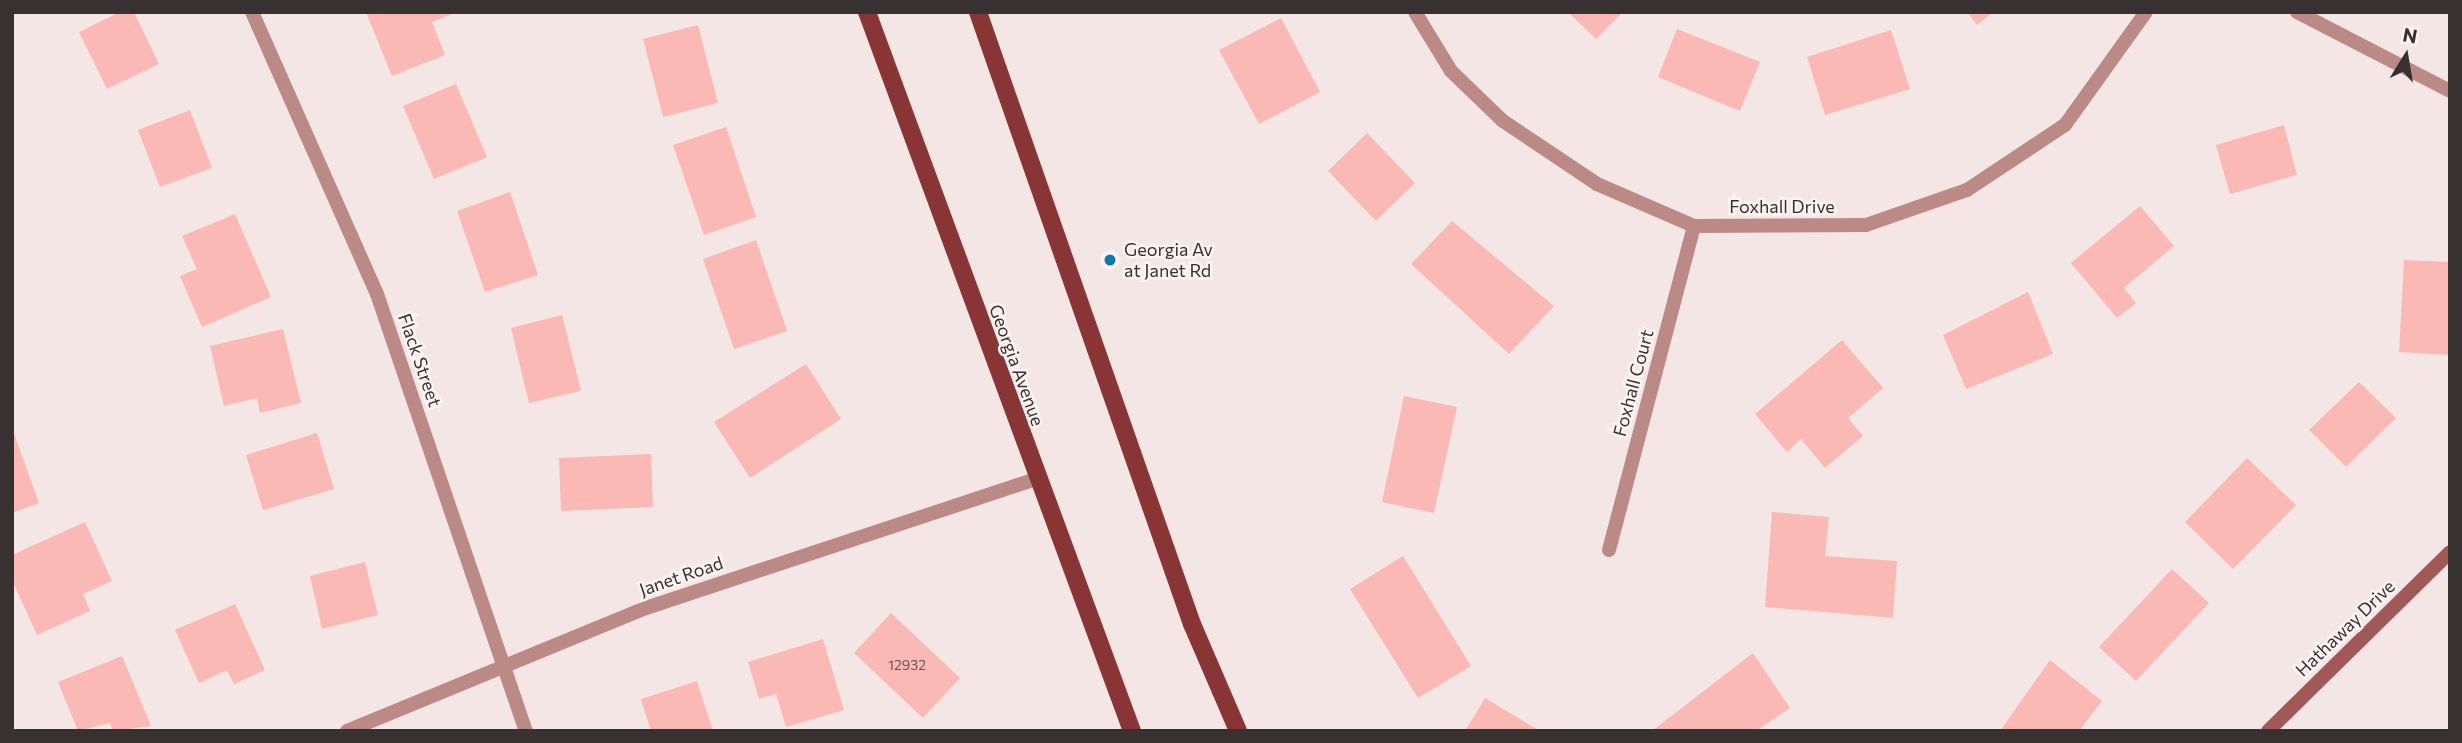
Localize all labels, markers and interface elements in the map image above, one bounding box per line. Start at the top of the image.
north arrow [2371,21,2441,91]
text: N [2401,22,2419,48]
street label: Foxhall Drive [1729,195,1835,217]
place label: Georgia Av at Janet Rd [1124,239,1213,282]
marker: Georgia Av at Janet Rd [1102,252,1118,268]
street label: Georgia Avenue [985,301,1049,429]
street label: Flack Street [394,310,446,410]
street label: Foxhall Court [1608,327,1658,439]
street label: Janet Road [636,552,726,600]
street label: Hathaway Drive [2291,575,2399,681]
house number: 12932 [888,657,926,673]

